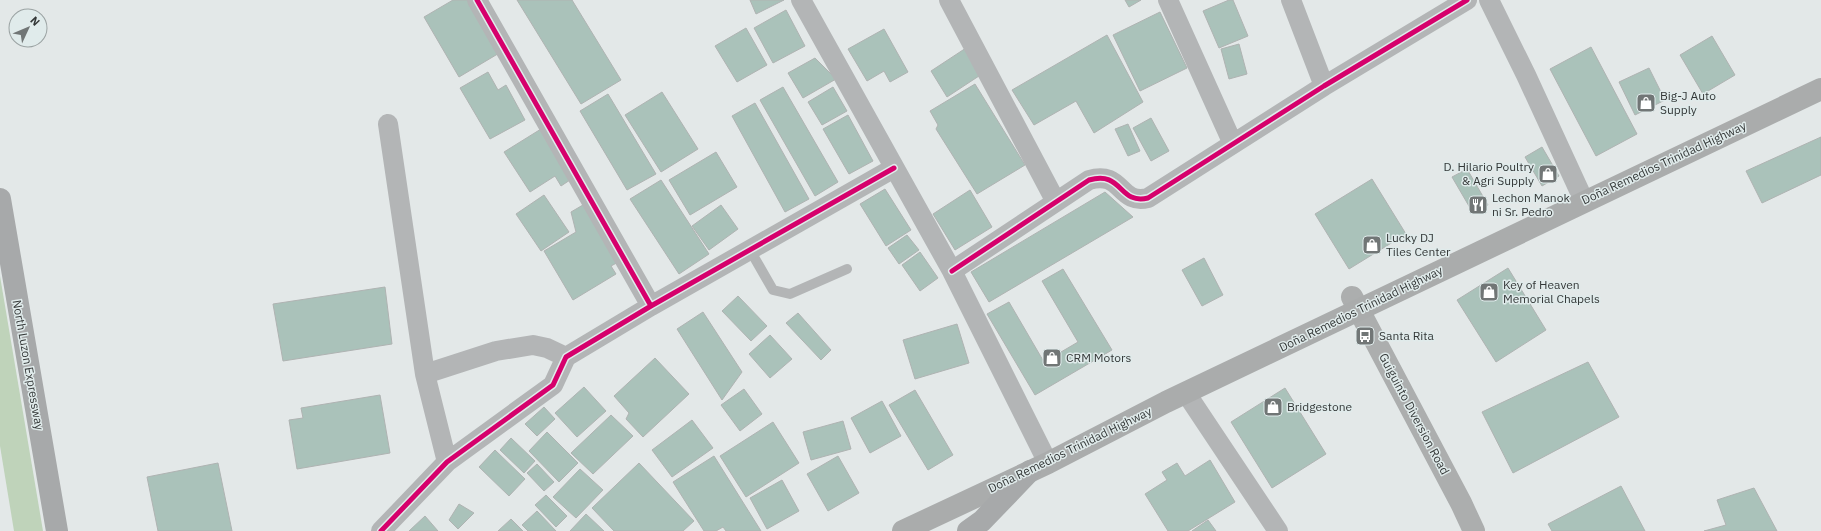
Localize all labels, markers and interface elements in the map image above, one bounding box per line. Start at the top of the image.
north arrow [8,8,48,48]
text: N [27,13,43,29]
place label: Big-J Auto Supply [1660,88,1716,117]
shop icon: Big-J Auto Supply [1635,92,1657,114]
street label: Doña Remedios Trinidad Highway [1579,118,1749,207]
place label: D. Hilario Poultry & Agri Supply [1444,159,1534,188]
shop icon: D. Hilario Poultry & Agri Supply [1537,163,1559,185]
place label: Lechon Manok ni Sr. Pedro [1492,190,1570,219]
restaurant icon: Lechon Manok ni Sr. Pedro [1467,194,1489,216]
place label: Lucky DJ Tiles Center [1386,230,1451,259]
shop icon: Lucky DJ Tiles Center [1361,234,1383,256]
street label: Doña Remedios Trinidad Highway [1277,262,1445,355]
place label: Key of Heaven Memorial Chapels [1503,277,1600,306]
shop icon: Key of Heaven Memorial Chapels [1478,281,1500,303]
street label: North Luzon Expressway [10,299,47,431]
bus stop icon: Santa Rita [1354,325,1376,347]
place label: Santa Rita [1379,328,1435,343]
shop icon: CRM Motors [1041,347,1063,369]
place label: CRM Motors [1066,350,1131,365]
street label: Guiguinto Diversion Road [1376,350,1453,477]
shop icon: Bridgestone [1262,396,1284,418]
place label: Bridgestone [1287,399,1353,414]
street label: Doña Remedios Trinidad Highway [986,403,1154,496]

